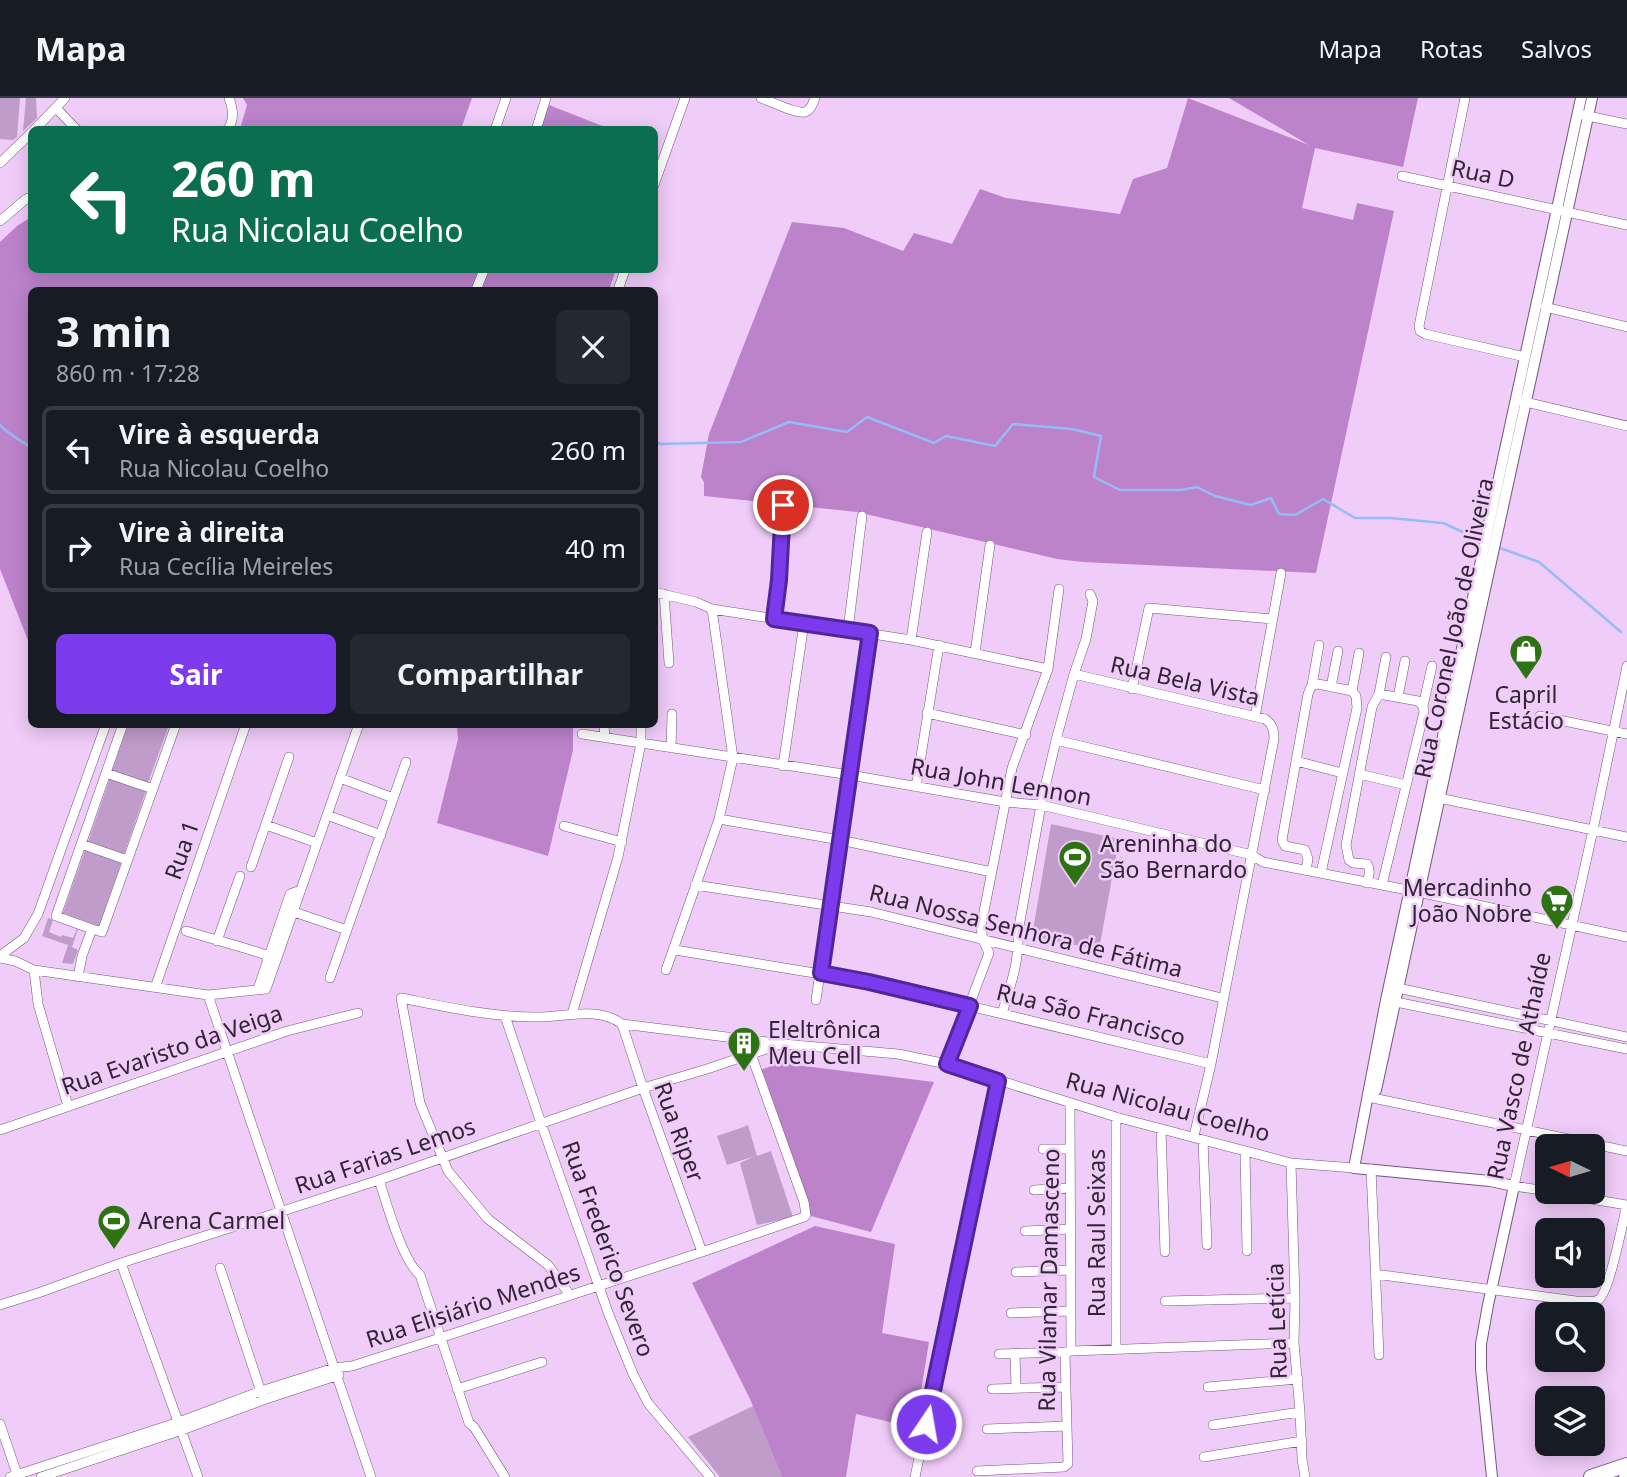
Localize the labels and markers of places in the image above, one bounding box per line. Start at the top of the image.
pin [753,475,813,535]
shop icon: Capril Estácio [1507,632,1545,681]
place label: Capril Estácio [1488,678,1564,736]
place label: Areninha do São Bernardo [1100,827,1247,885]
sports icon: Areninha do São Bernardo [1056,838,1094,887]
place label: Mercadinho João Nobre [1403,871,1532,929]
supermarket icon: Mercadinho João Nobre [1538,882,1576,931]
place label: Eleltrônica Meu Cell [768,1013,881,1071]
building icon: Eleltrônica Meu Cell [725,1024,763,1073]
sports icon: Arena Carmel [95,1202,133,1251]
place label: Arena Carmel [138,1204,285,1236]

